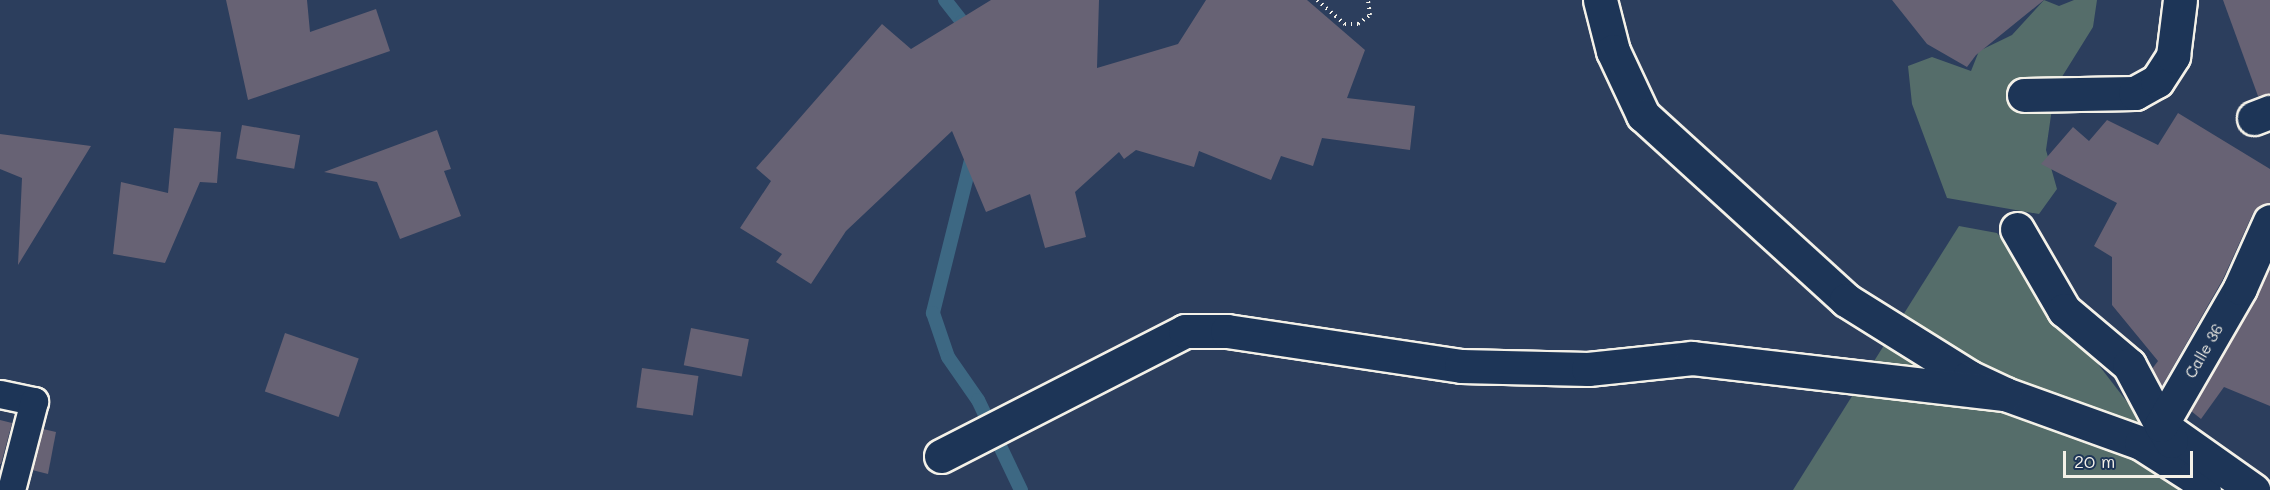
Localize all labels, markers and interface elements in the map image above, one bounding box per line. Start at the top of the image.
street label: Calle 36 [2181,321,2227,381]
scale bar [2066,439,2196,477]
text: 20 m [2074,449,2115,473]

